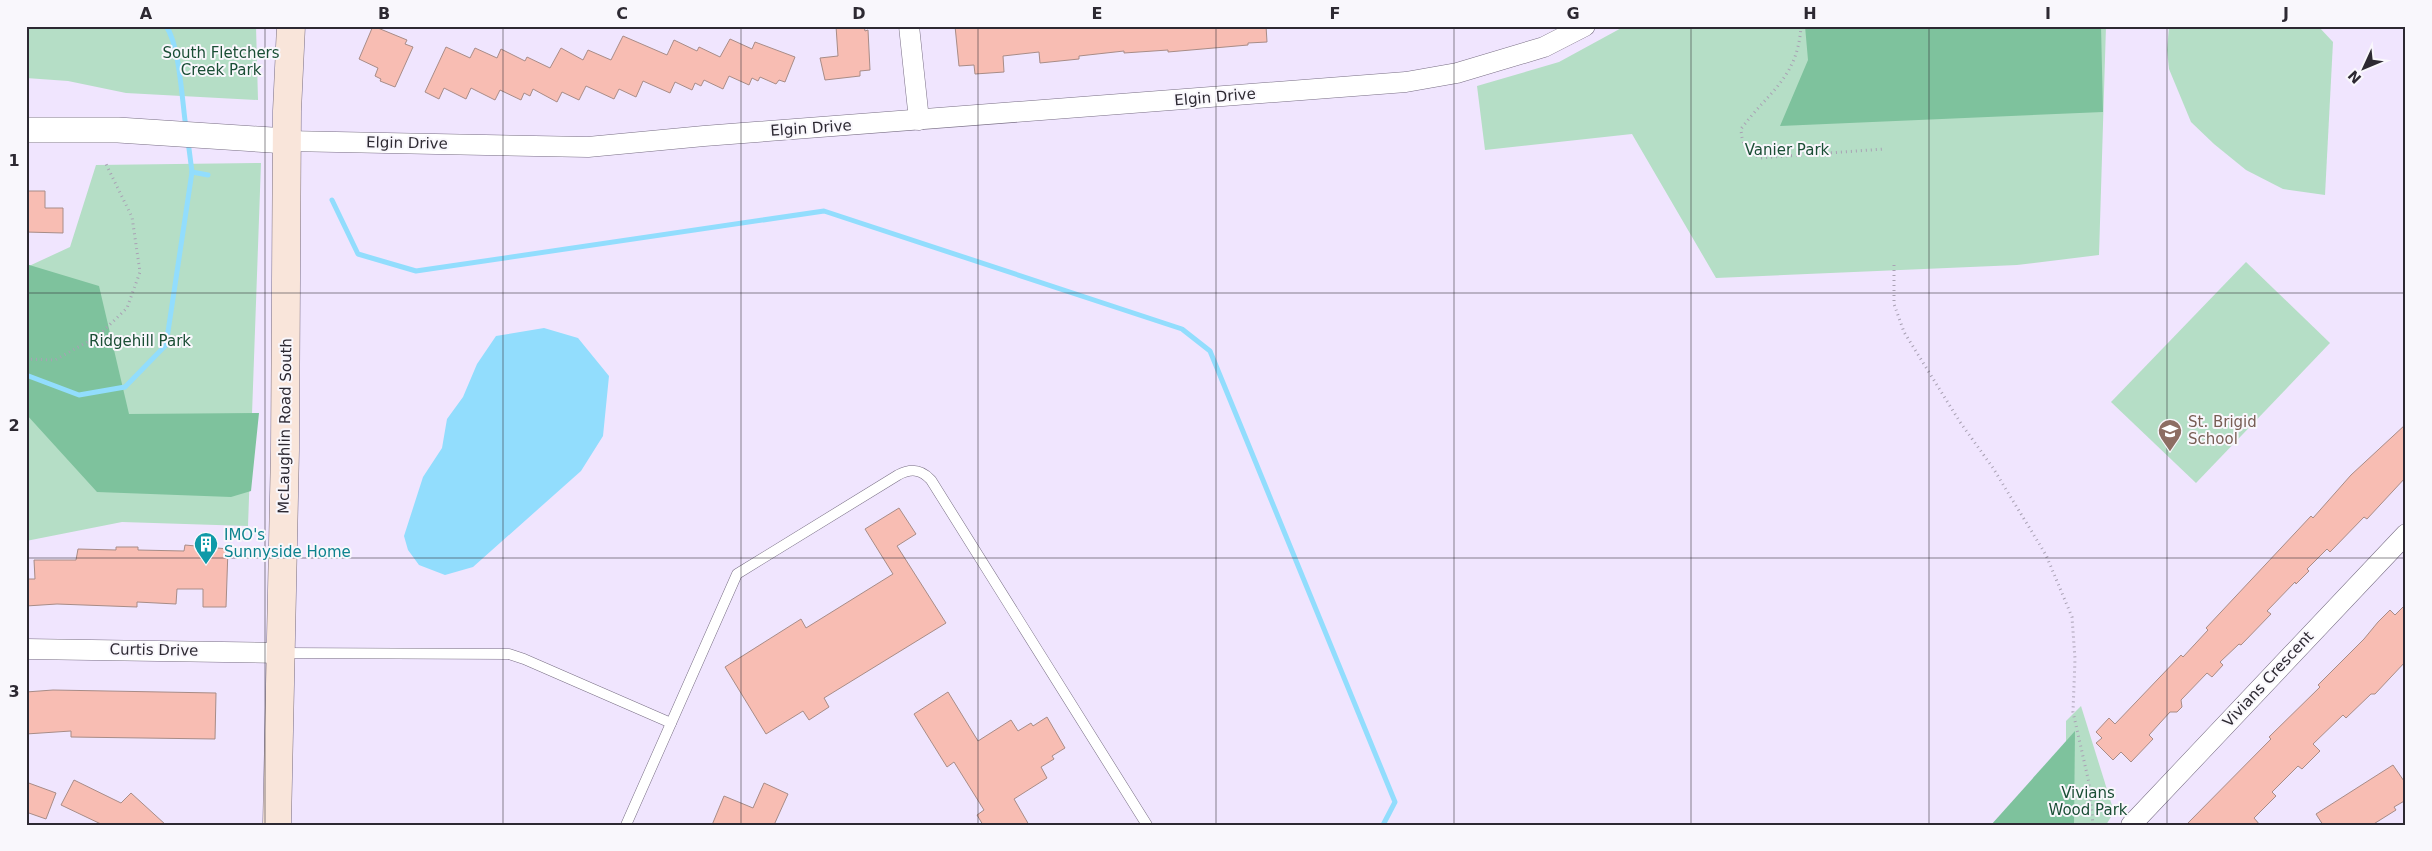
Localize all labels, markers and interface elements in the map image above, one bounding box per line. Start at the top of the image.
text: A [140,4,153,23]
text: B [378,4,390,23]
text: C [616,4,628,23]
text: D [852,4,866,23]
text: E [1092,4,1102,23]
text: F [1330,4,1340,23]
text: G [1566,4,1580,23]
text: H [1803,4,1817,23]
text: I [2045,4,2051,23]
text: J [2282,4,2289,23]
north arrow [2340,42,2390,92]
park label: South Fletchers Creek Park [162,44,280,79]
text: N [2345,67,2364,87]
street label: Elgin Drive [1174,84,1256,110]
street label: Elgin Drive [770,116,852,140]
street label: Elgin Drive [366,133,448,153]
park label: Vanier Park [1745,141,1830,159]
text: 1 [8,151,20,170]
park label: Ridgehill Park [89,332,191,350]
street label: McLaughlin Road South [274,338,296,514]
place label: St. Brigid School [2188,413,2257,448]
text: 2 [8,416,20,435]
school or university icon: St. Brigid School [2157,418,2183,452]
place label: IMO's Sunnyside Home [224,526,351,561]
building icon: IMO's Sunnyside Home [193,531,219,565]
street label: Vivians Crescent [2219,627,2317,731]
street label: Curtis Drive [109,640,199,660]
text: 3 [8,682,20,701]
park label: Vivians Wood Park [2048,784,2128,819]

